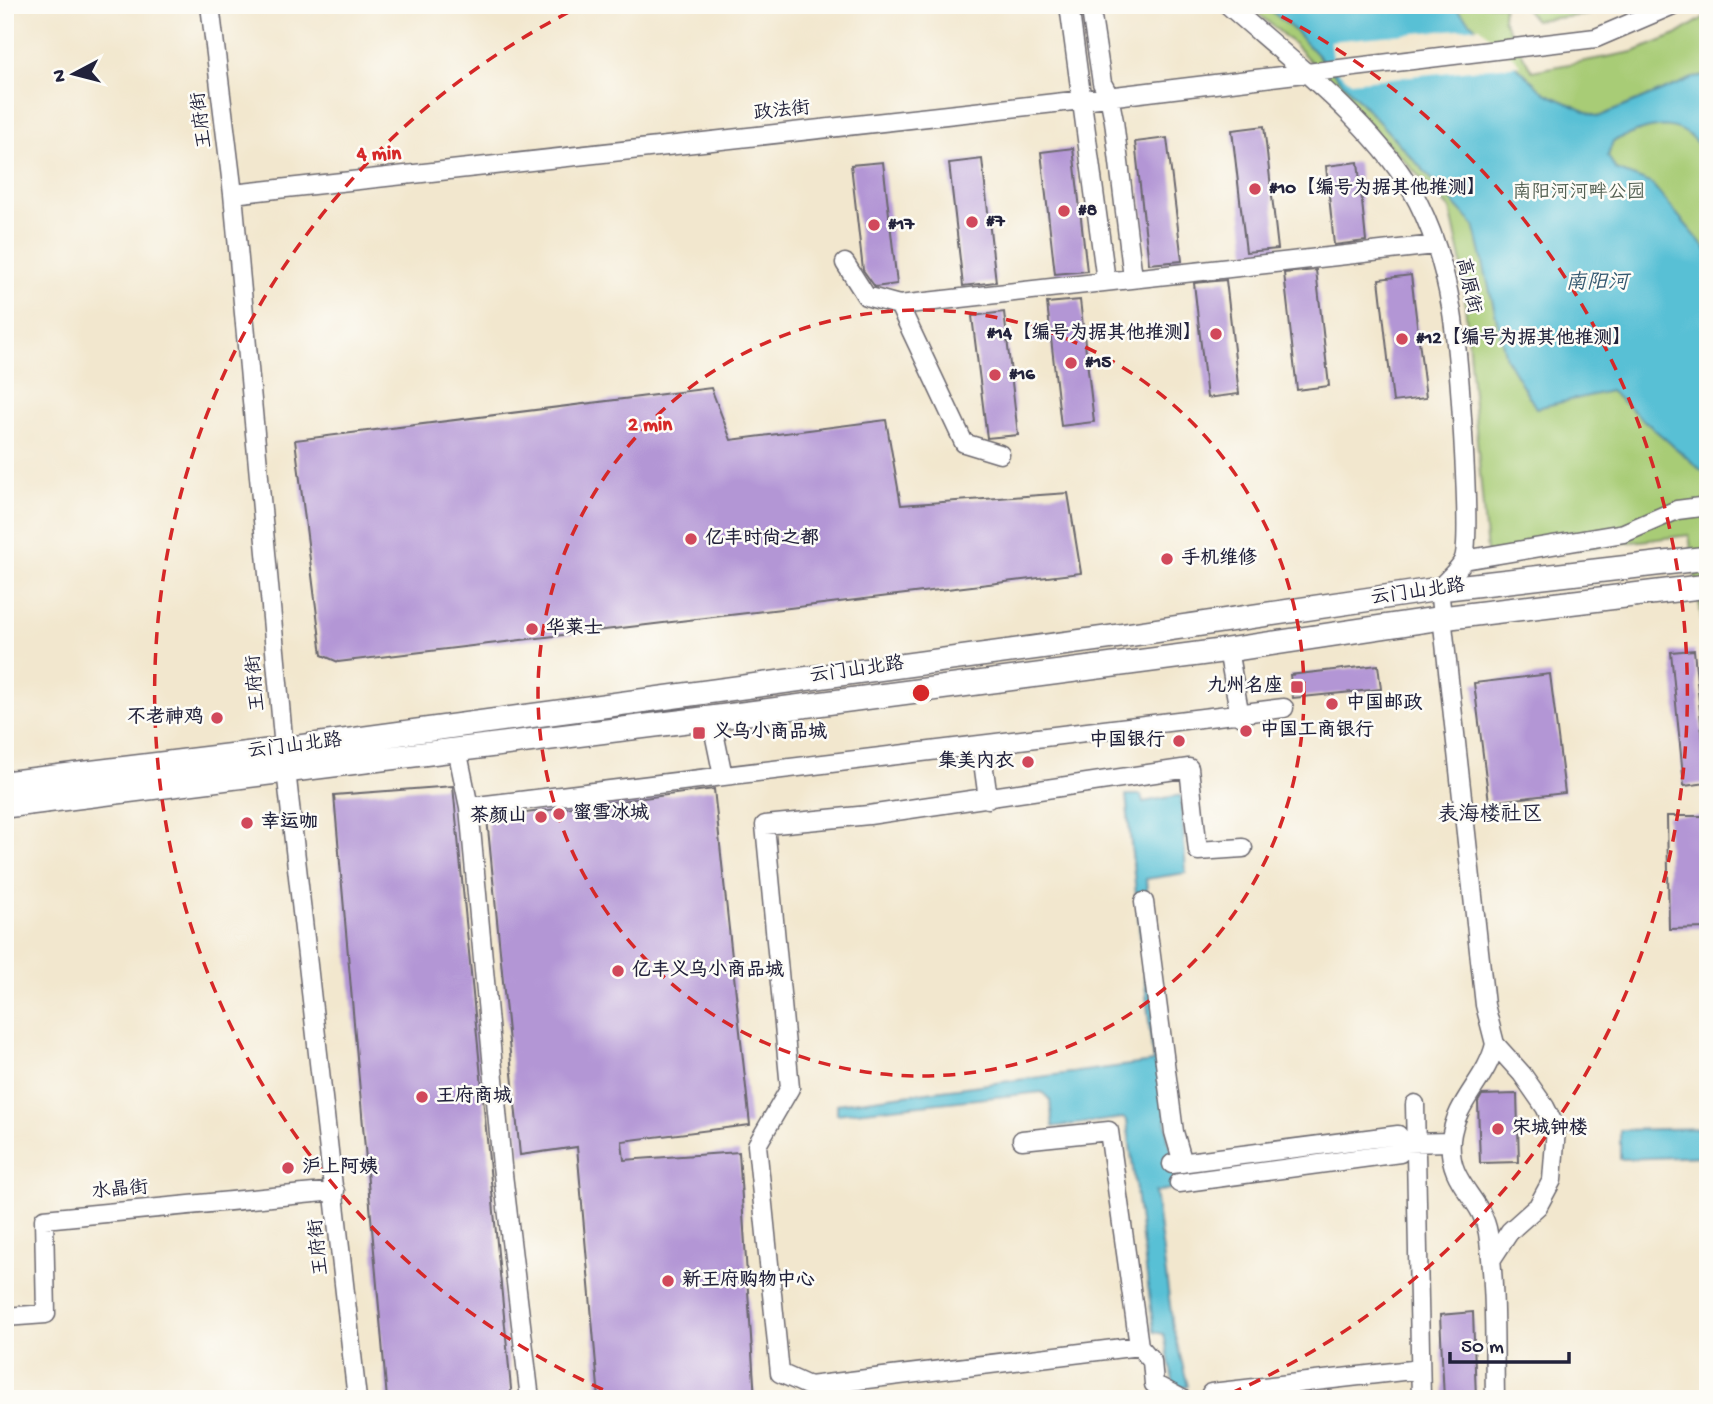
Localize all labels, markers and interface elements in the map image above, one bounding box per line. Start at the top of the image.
north arrow [38,38,108,108]
text: N [48,68,73,83]
street label: 王府街 [187,90,218,150]
street label: 政法街 [752,97,812,126]
text: 4 min [356,143,402,168]
place label: #10【编号为据其他推测】 [1269,176,1486,201]
marker: #10【编号为据其他推测】 [1247,181,1263,197]
park label: 南阳河河畔公园 [1512,181,1646,205]
place label: #8 [1078,200,1098,223]
marker: #8 [1056,203,1072,219]
place label: #7 [986,211,1006,234]
place label: #17 [888,214,915,237]
marker: #7 [964,214,980,230]
marker: #17 [866,217,882,233]
street label: 高原街 [1449,255,1486,316]
water label: 南阳河 [1566,270,1631,297]
place label: #14【编号为据其他推测】 [987,321,1202,346]
marker: #14【编号为据其他推测】 [1208,326,1224,342]
place label: #12【编号为据其他推测】 [1416,326,1632,351]
marker: #12【编号为据其他推测】 [1394,331,1410,347]
place label: #15 [1085,352,1111,375]
marker: #15 [1063,355,1079,371]
place label: #16 [1009,364,1035,387]
marker: #16 [987,367,1003,383]
text: 2 min [628,414,673,439]
place label: 亿丰时尚之都 [705,527,819,551]
marker: 亿丰时尚之都 [683,531,699,547]
place label: 手机维修 [1181,547,1257,571]
marker: 手机维修 [1159,551,1175,567]
street label: 云门山北路 [1369,574,1467,611]
place label: 华莱士 [546,617,603,641]
marker: 华莱士 [524,621,540,637]
street label: 云门山北路 [808,652,906,689]
street label: 王府街 [242,654,271,712]
place label: 九州名座 [1207,675,1283,699]
marker: 九州名座 [1289,679,1305,695]
centre of rings [909,681,933,705]
place label: 中国邮政 [1346,692,1423,716]
marker: 中国邮政 [1324,696,1340,712]
place label: 不老神鸡 [127,706,203,730]
marker: 不老神鸡 [209,710,225,726]
place label: 中国工商银行 [1260,719,1374,743]
place label: 义乌小商品城 [713,721,827,745]
marker: 中国工商银行 [1238,723,1254,739]
marker: 义乌小商品城 [691,725,707,741]
street label: 云门山北路 [246,729,344,764]
place label: 中国银行 [1089,729,1165,753]
marker: 中国银行 [1171,733,1187,749]
place label: 集美内衣 [938,750,1014,774]
marker: 集美内衣 [1020,754,1036,770]
place label: 蜜雪冰城 [573,802,649,826]
district label: 表海楼社区 [1438,802,1543,829]
place label: 茶颜山 [470,805,527,829]
marker: 蜜雪冰城 [551,806,567,822]
marker: 茶颜山 [533,809,549,825]
place label: 幸运咖 [261,811,318,835]
marker: 幸运咖 [239,815,255,831]
place label: 亿丰义乌小商品城 [632,959,784,983]
marker: 亿丰义乌小商品城 [610,963,626,979]
place label: 王府商城 [436,1085,512,1109]
marker: 王府商城 [414,1089,430,1105]
place label: 宋城钟楼 [1512,1117,1588,1141]
marker: 宋城钟楼 [1490,1121,1506,1137]
place label: 沪上阿姨 [302,1156,378,1180]
marker: 沪上阿姨 [280,1160,296,1176]
street label: 水晶街 [91,1176,149,1205]
street label: 王府街 [305,1217,334,1277]
place label: 新王府购物中心 [682,1269,815,1293]
marker: 新王府购物中心 [660,1273,676,1289]
scale bar [1450,1320,1570,1364]
text: 50 m [1461,1336,1504,1361]

